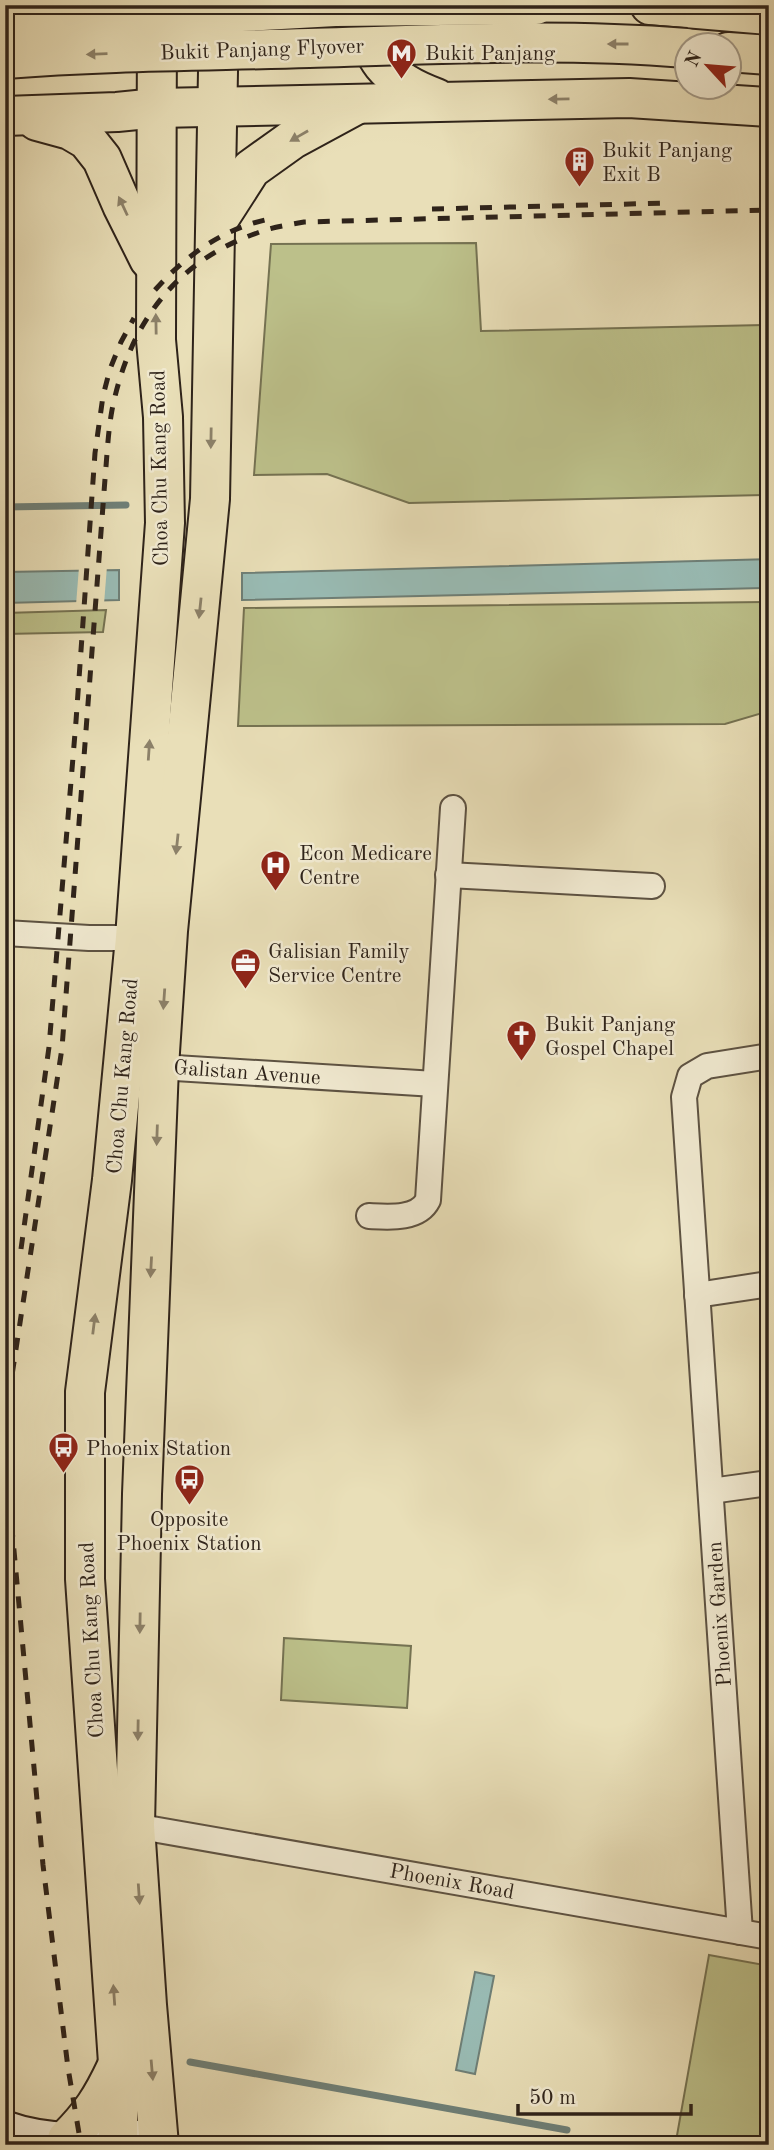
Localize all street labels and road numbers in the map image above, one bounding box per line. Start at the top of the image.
street label: Bukit Panjang Flyover [160,36,365,65]
street label: Choa Chu Kang Road [148,370,173,566]
street label: Choa Chu Kang Road [104,977,143,1175]
street label: Galistan Avenue [173,1058,321,1089]
street label: Choa Chu Kang Road [77,1541,108,1739]
street label: Phoenix Garden [705,1541,736,1687]
street label: Phoenix Road [388,1861,516,1904]

